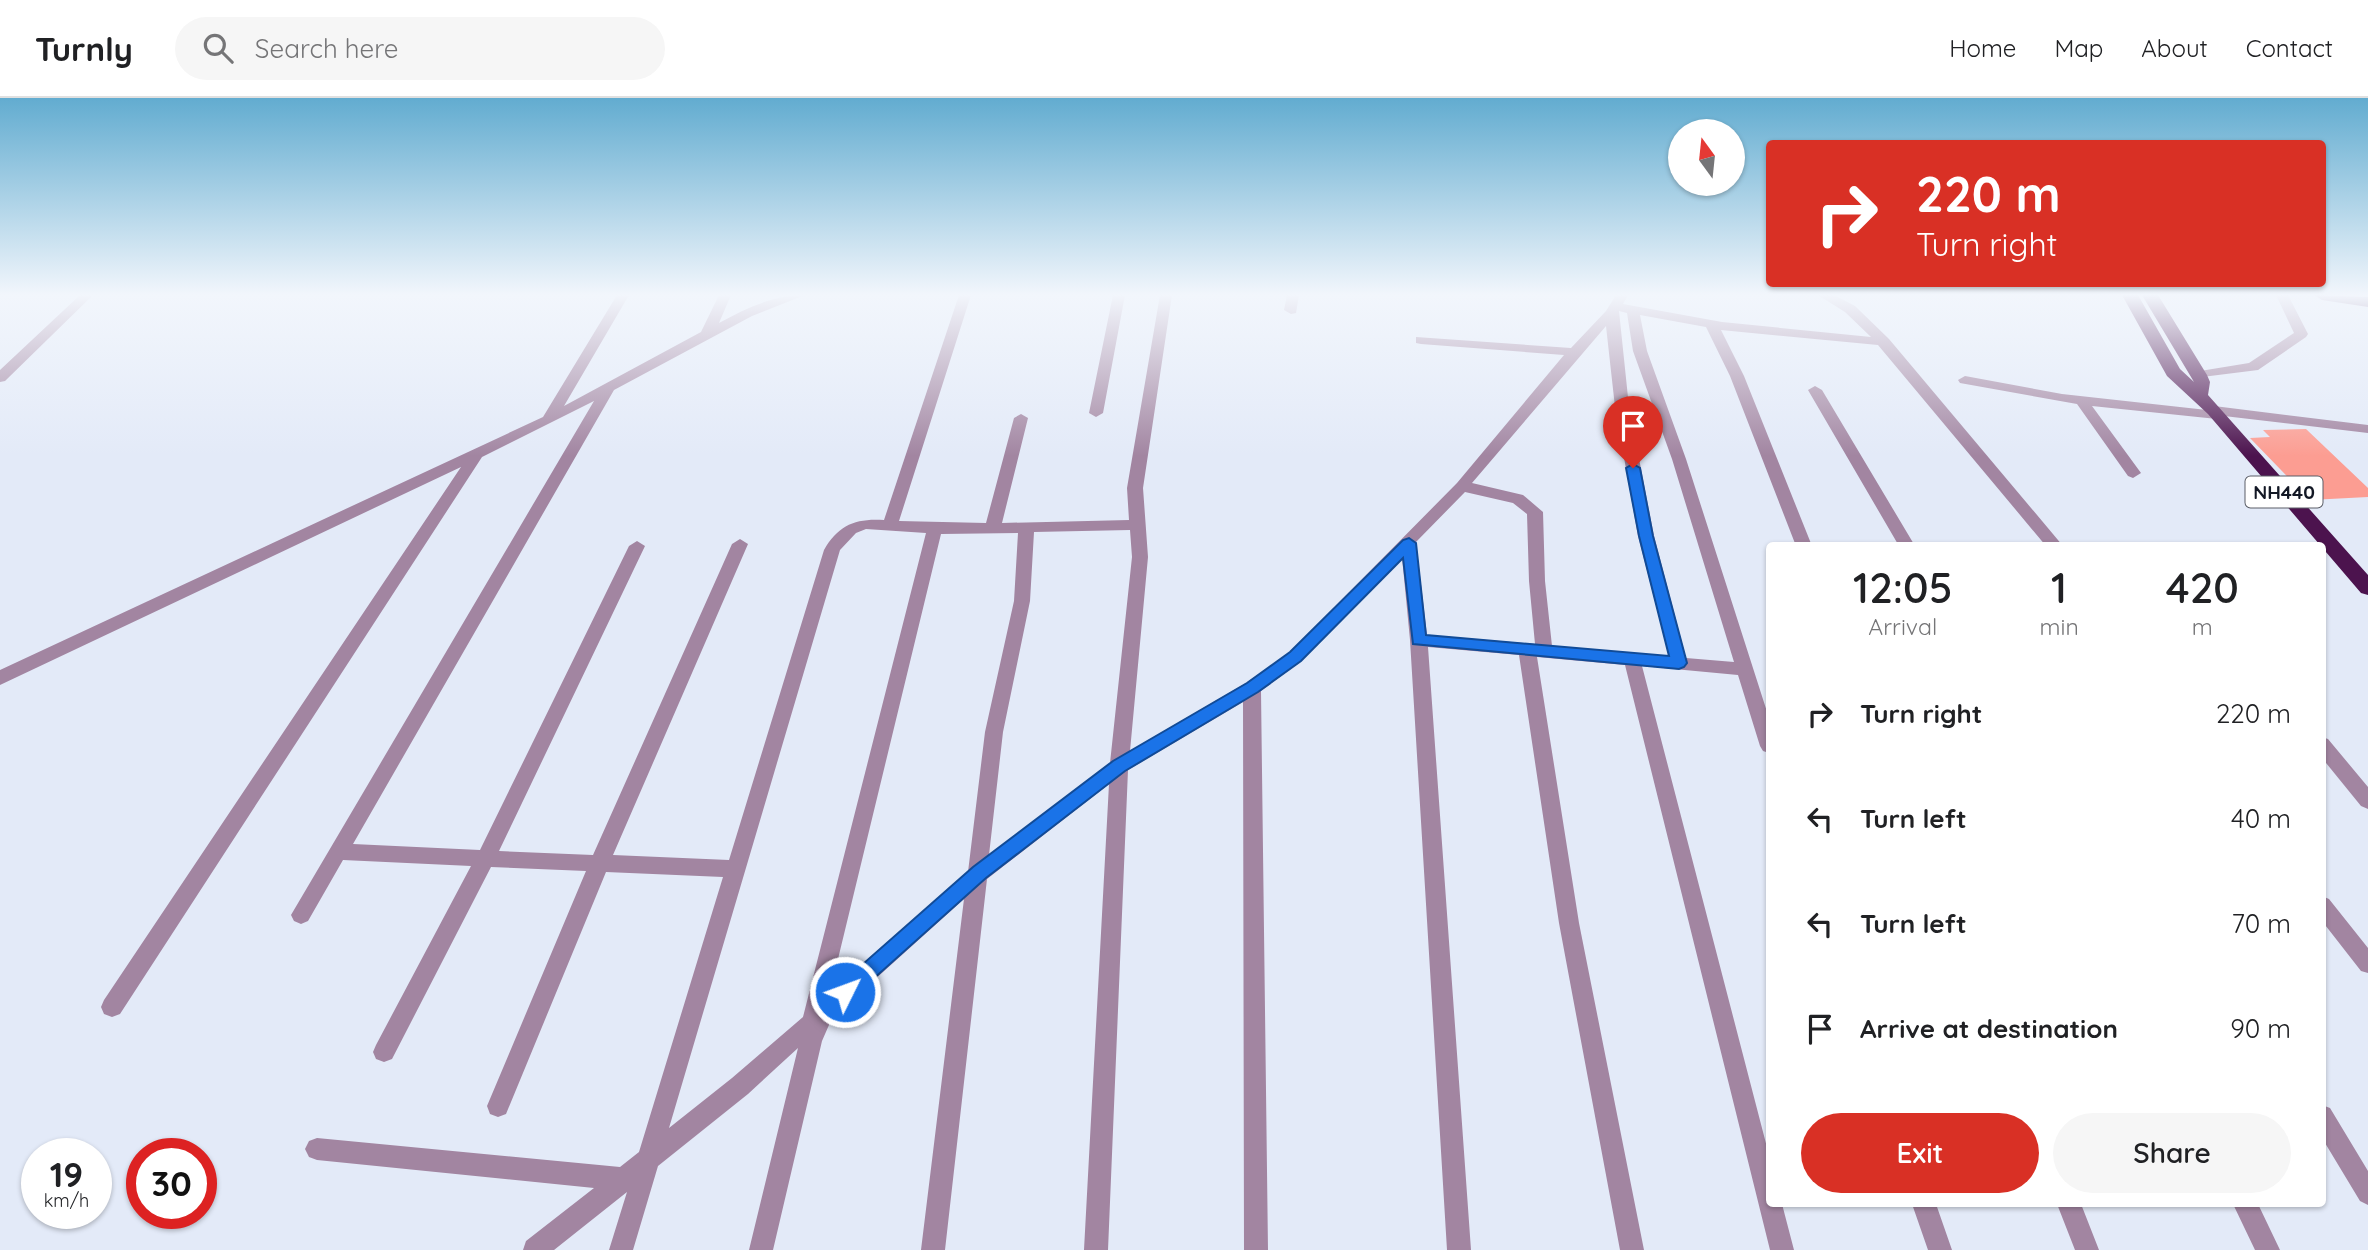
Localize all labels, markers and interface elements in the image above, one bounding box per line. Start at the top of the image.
search box [175,17,665,80]
text: Turnly [35,28,133,69]
icon: search [199,29,237,67]
text: Search here [255,32,398,65]
text: Home [1949,33,2016,63]
text: Map [2054,33,2103,63]
text: About [2141,33,2208,63]
text: Contact [2246,33,2333,63]
north arrow [1668,119,1745,196]
map controls [1668,119,1745,196]
text: 220 m [1916,163,2061,224]
icon: right [1801,168,1892,259]
text: Turn right [1916,224,2057,264]
pin [1603,396,1663,468]
icon: arrive [1614,407,1652,445]
road number: NH440 [2246,476,2322,508]
text: 12:05 [1853,561,1952,614]
text: 1 [2051,561,2067,614]
text: 420 [2166,561,2239,614]
text: Arrival [1868,612,1937,641]
text: min [2040,612,2079,641]
text: m [2192,612,2213,641]
icon: right [1801,695,1839,733]
text: Turn right [1860,697,1982,730]
text: 220 m [2216,697,2291,730]
icon: left [1801,800,1839,838]
text: Turn left [1860,802,1967,835]
text: 40 m [2231,802,2291,835]
icon: left [1801,905,1839,943]
text: Turn left [1860,907,1967,940]
text: 70 m [2231,907,2291,940]
position arrow [808,955,882,1029]
icon: arrive [1801,1010,1839,1048]
text: Arrive at destination [1860,1012,2118,1045]
text: 90 m [2230,1012,2291,1045]
button: Exit [1801,1113,2039,1193]
button: Share [2053,1113,2291,1193]
speed limit sign: 30 [126,1138,217,1229]
text: 19 [50,1152,83,1196]
text: km/h [44,1189,89,1212]

